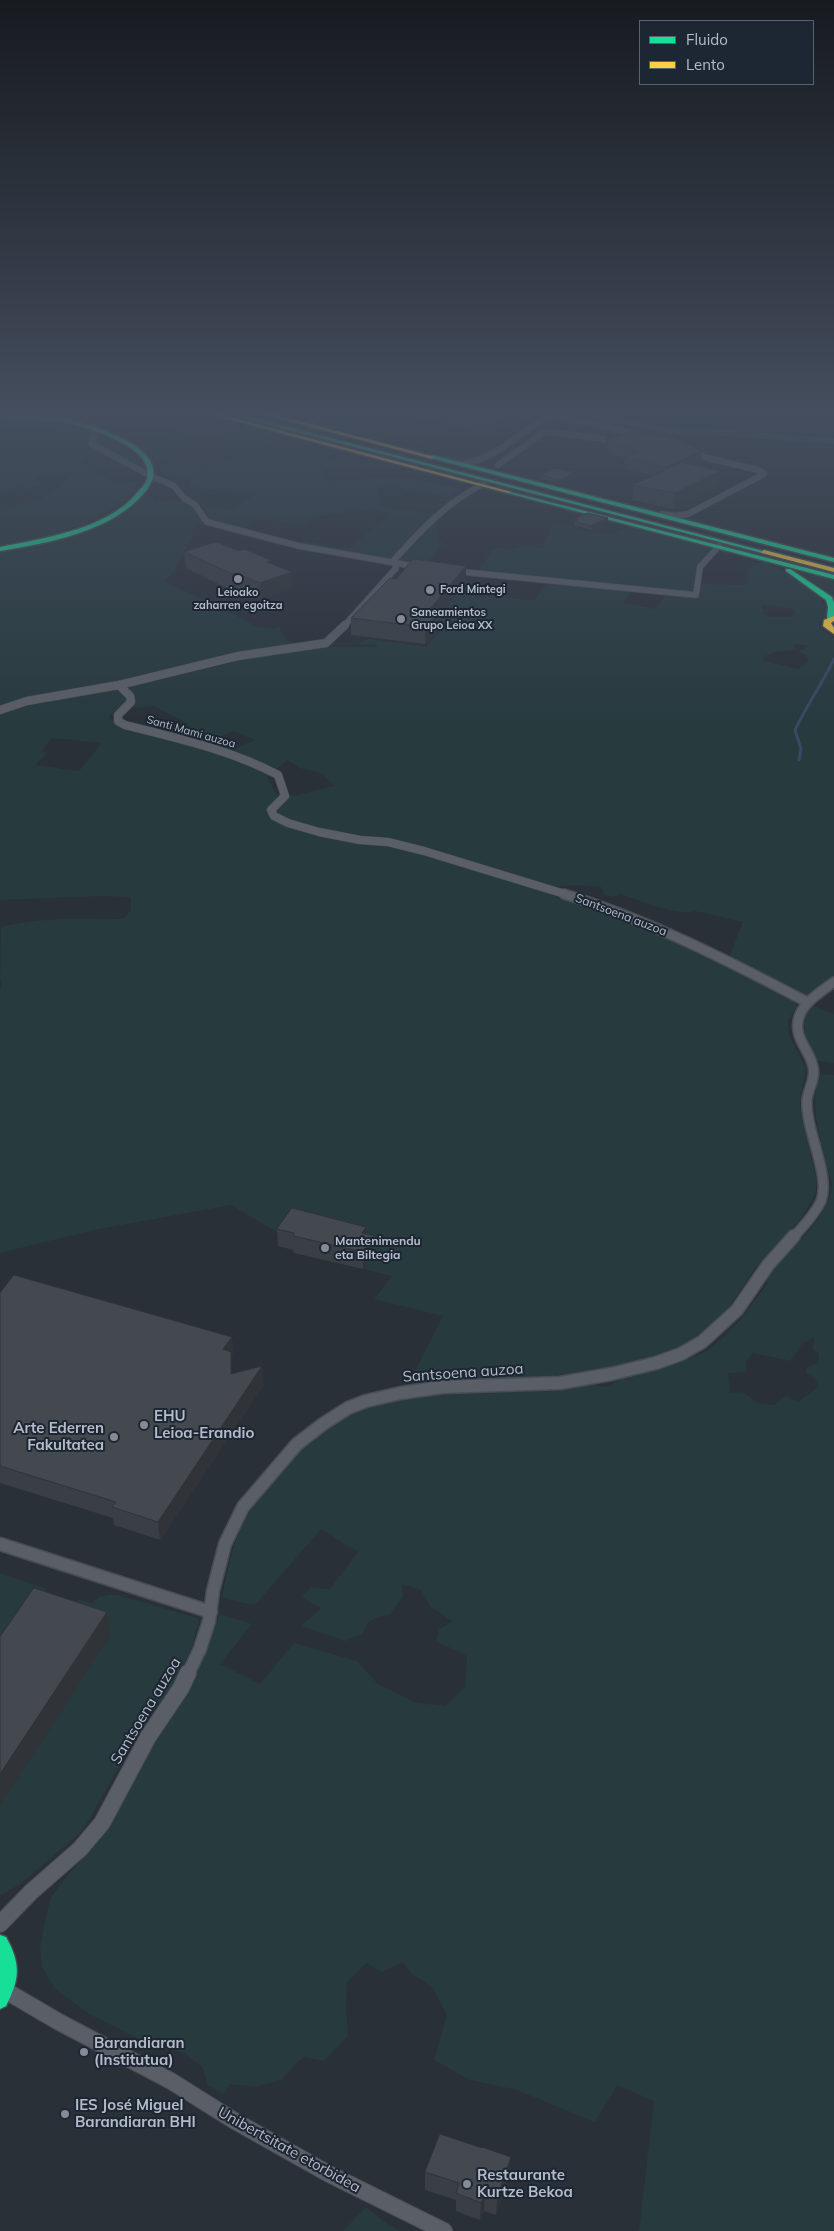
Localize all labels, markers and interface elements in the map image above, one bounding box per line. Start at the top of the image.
legend [639,20,814,85]
text: Fluido [686,30,728,49]
text: Lento [686,55,725,74]
marker: Leioako zaharren egoitza [232,573,244,585]
place label: Ford Mintegi [440,583,506,597]
marker: Ford Mintegi [424,584,436,596]
place label: Leioako zaharren egoitza [193,586,283,612]
place label: Saneamientos Grupo Leioa XX [411,606,492,632]
marker: Saneamientos Grupo Leioa XX [395,613,407,625]
street label: Santi Mami auzoa [145,713,237,751]
street label: Santsoena auzoa [573,891,669,939]
place label: Mantenimendu eta Biltegia [335,1234,421,1262]
marker: Mantenimendu eta Biltegia [319,1242,331,1254]
street label: Santsoena auzoa [402,1360,524,1386]
place label: EHU Leioa-Erandio [154,1407,254,1442]
place label: Arte Ederren Fakultatea [13,1419,104,1454]
marker: EHU Leioa-Erandio [138,1419,150,1431]
marker: Arte Ederren Fakultatea [108,1431,120,1443]
street label: Santsoena auzoa [107,1654,185,1768]
place label: Barandiaran (Institutua) [94,2034,184,2069]
marker: Barandiaran (Institutua) [78,2046,90,2058]
place label: IES José Miguel Barandiaran BHI [75,2096,196,2131]
street label: Unibertsitate etorbidea [215,2103,363,2197]
marker: IES José Miguel Barandiaran BHI [59,2108,71,2120]
place label: Restaurante Kurtze Bekoa [477,2166,573,2201]
marker: Restaurante Kurtze Bekoa [461,2178,473,2190]

